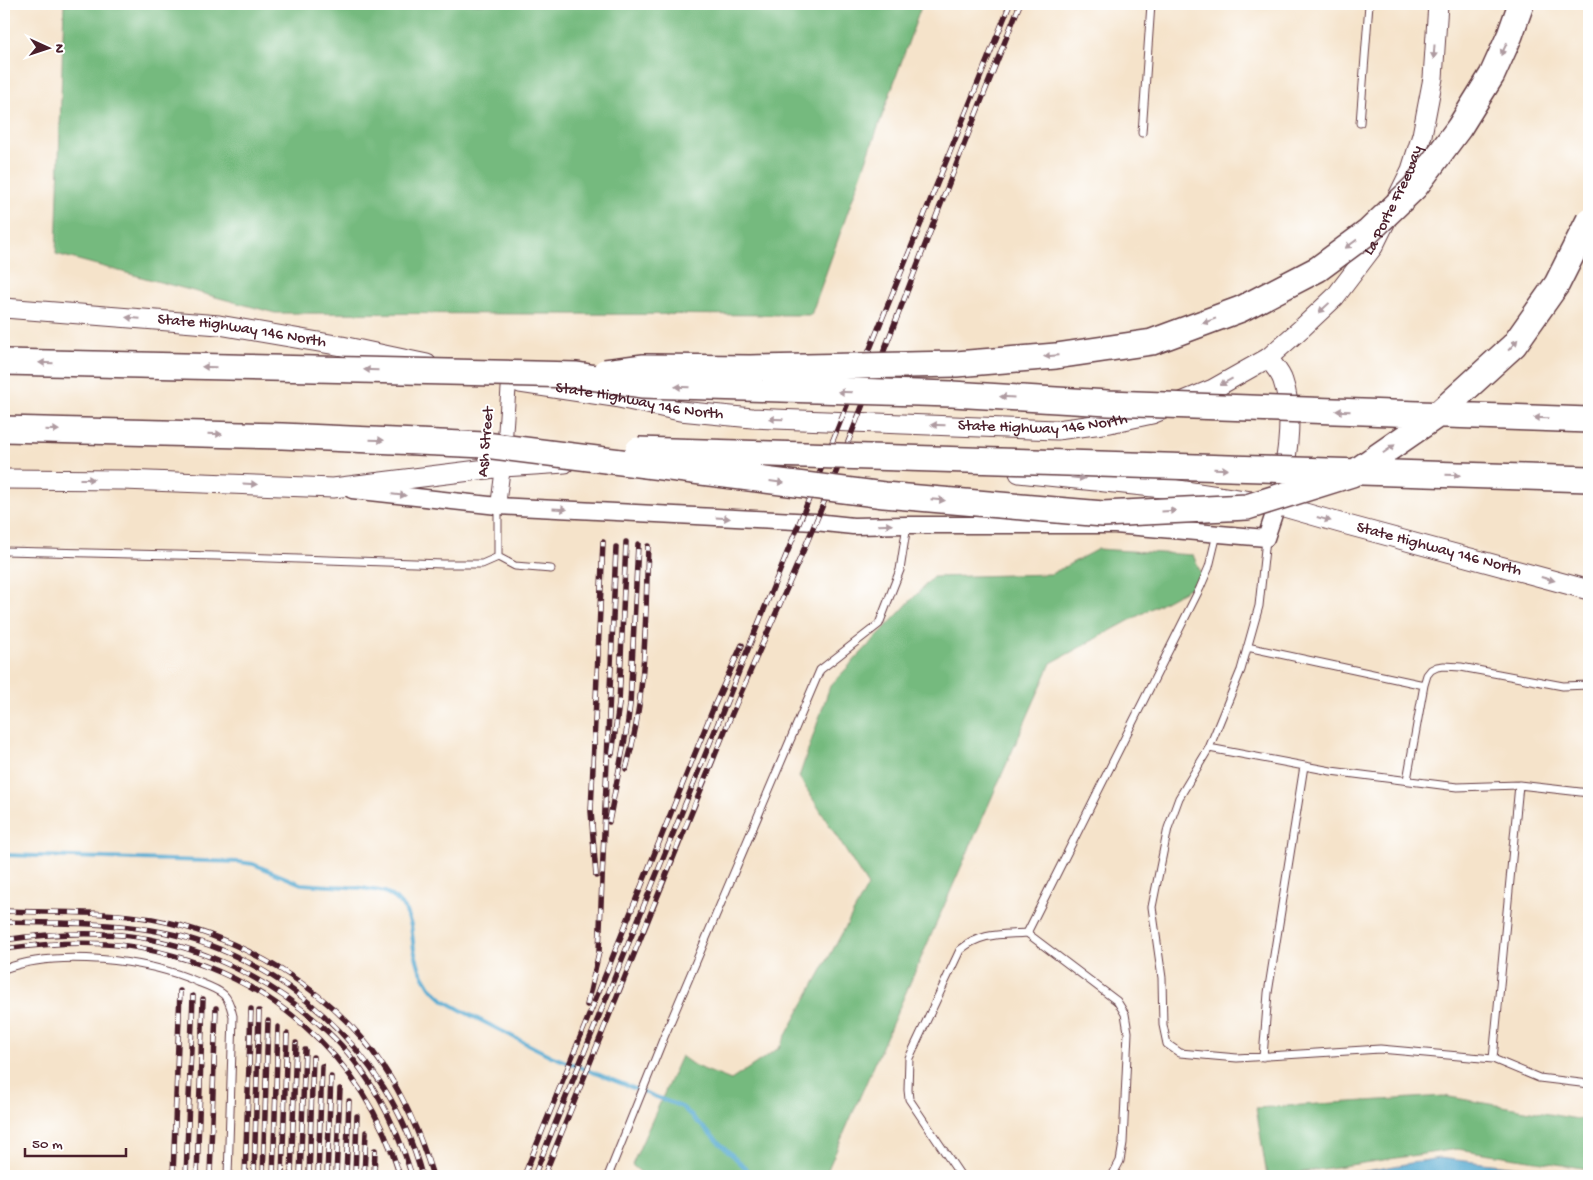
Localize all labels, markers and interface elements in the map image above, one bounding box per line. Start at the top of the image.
north arrow [22,22,72,72]
one-way arrow [1499,42,1507,56]
text: N [50,44,67,54]
one-way arrow [1430,45,1438,61]
street label: La Porte Freeway [1360,143,1428,260]
one-way arrow [1344,239,1358,249]
one-way arrow [1318,302,1330,314]
street label: State Highway 146 North [157,311,328,353]
one-way arrow [125,314,141,322]
one-way arrow [1201,317,1216,325]
one-way arrow [1507,339,1519,351]
one-way arrow [1043,352,1059,360]
one-way arrow [38,359,54,367]
one-way arrow [201,362,217,370]
one-way arrow [363,366,379,374]
one-way arrow [1219,377,1233,386]
street label: State Highway 146 North [554,379,725,425]
one-way arrow [674,383,690,391]
one-way arrow [836,388,852,396]
one-way arrow [999,393,1015,401]
street label: Ash Street [474,405,500,478]
one-way arrow [1335,407,1351,415]
street label: State Highway 146 North [958,410,1130,440]
one-way arrow [1532,414,1548,422]
one-way arrow [768,415,784,423]
one-way arrow [930,421,946,429]
one-way arrow [45,426,61,434]
one-way arrow [207,431,223,439]
one-way arrow [370,436,386,444]
one-way arrow [1382,444,1396,454]
one-way arrow [1213,465,1229,473]
one-way arrow [1445,472,1461,480]
one-way arrow [1071,474,1087,482]
one-way arrow [80,475,96,483]
one-way arrow [769,478,785,486]
one-way arrow [242,481,258,489]
one-way arrow [391,491,407,499]
one-way arrow [931,496,947,504]
one-way arrow [553,506,569,514]
one-way arrow [1162,506,1178,514]
one-way arrow [715,514,731,522]
one-way arrow [1316,515,1331,523]
street label: State Highway 146 North [1354,518,1524,581]
one-way arrow [877,521,893,529]
one-way arrow [1541,575,1556,583]
scale bar [25,1125,126,1157]
text: 50 m [32,1136,63,1154]

